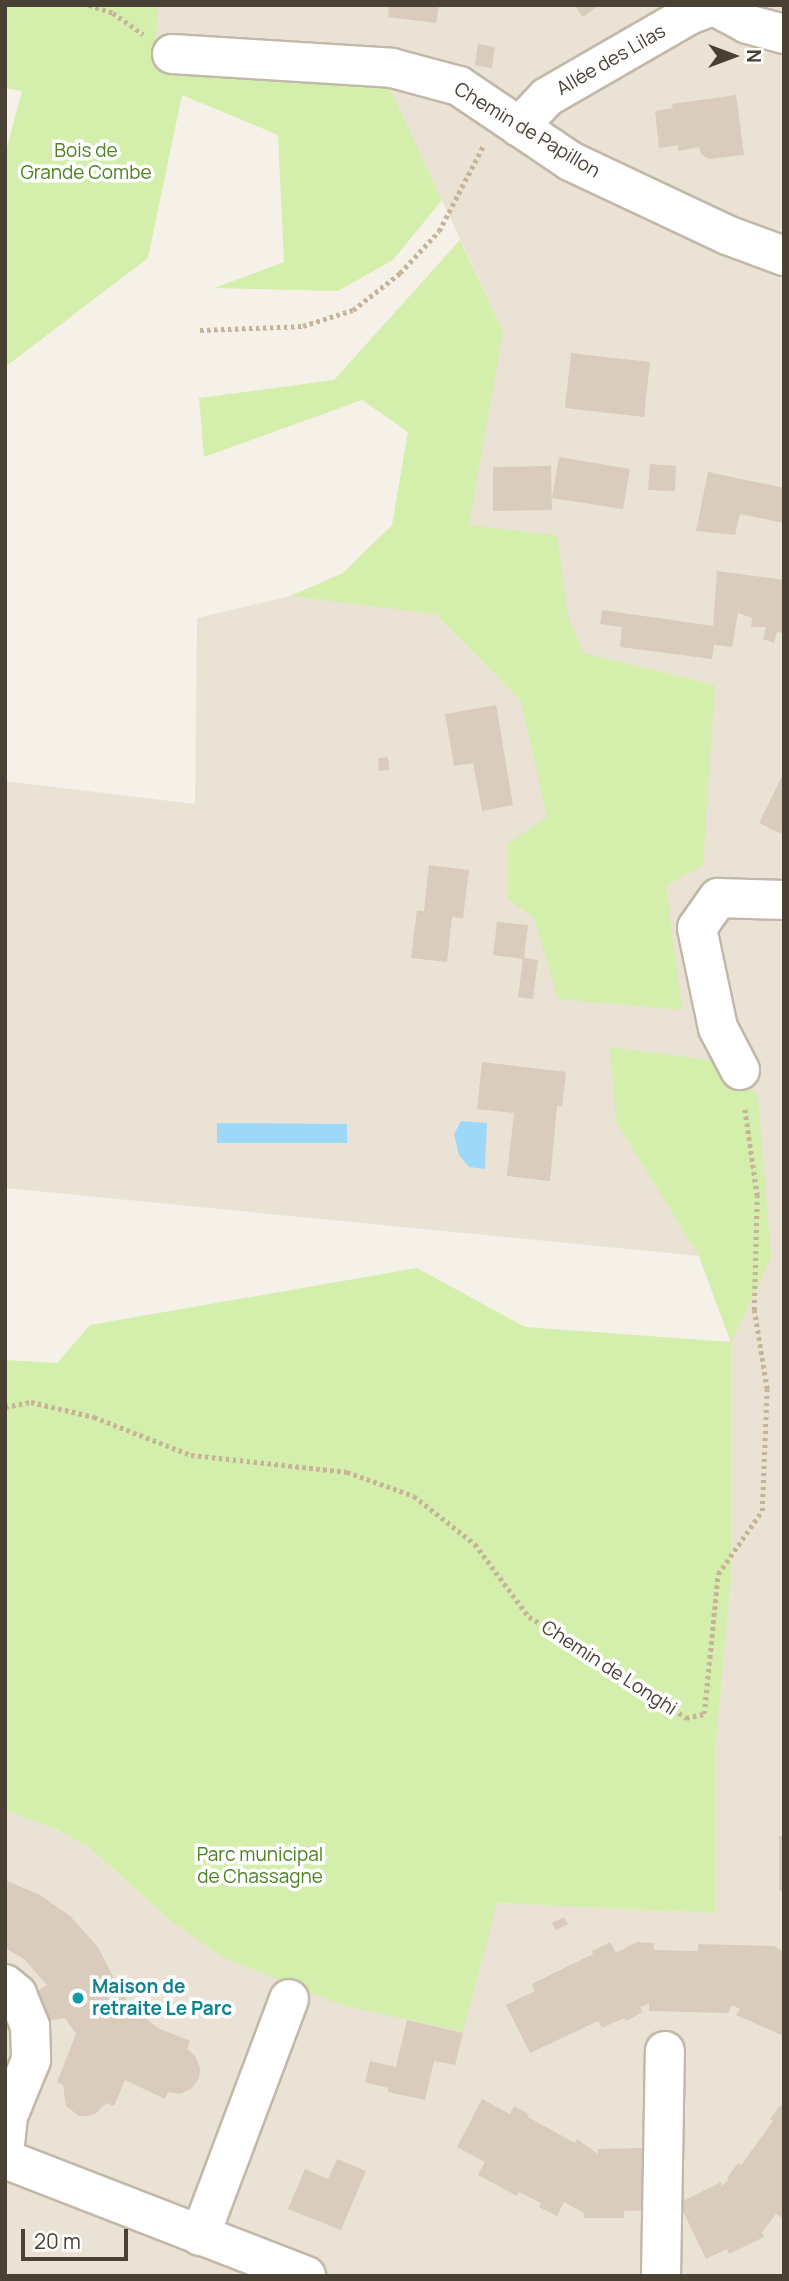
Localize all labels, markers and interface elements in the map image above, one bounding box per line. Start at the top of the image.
street label: Allée des Lilas [552,20,670,100]
north arrow [698,21,768,91]
text: N [741,49,767,63]
street label: Chemin de Papillon [450,77,604,183]
park label: Bois de Grande Combe [20,140,152,184]
street label: Chemin de Longhi [537,1616,681,1720]
park label: Parc municipal de Chassagne [197,1844,323,1888]
place label: Maison de retraite Le Parc [92,1976,232,2020]
marker: Maison de retraite Le Parc [70,1990,86,2006]
scale bar [24,2214,131,2258]
text: 20 m [34,2227,81,2255]

